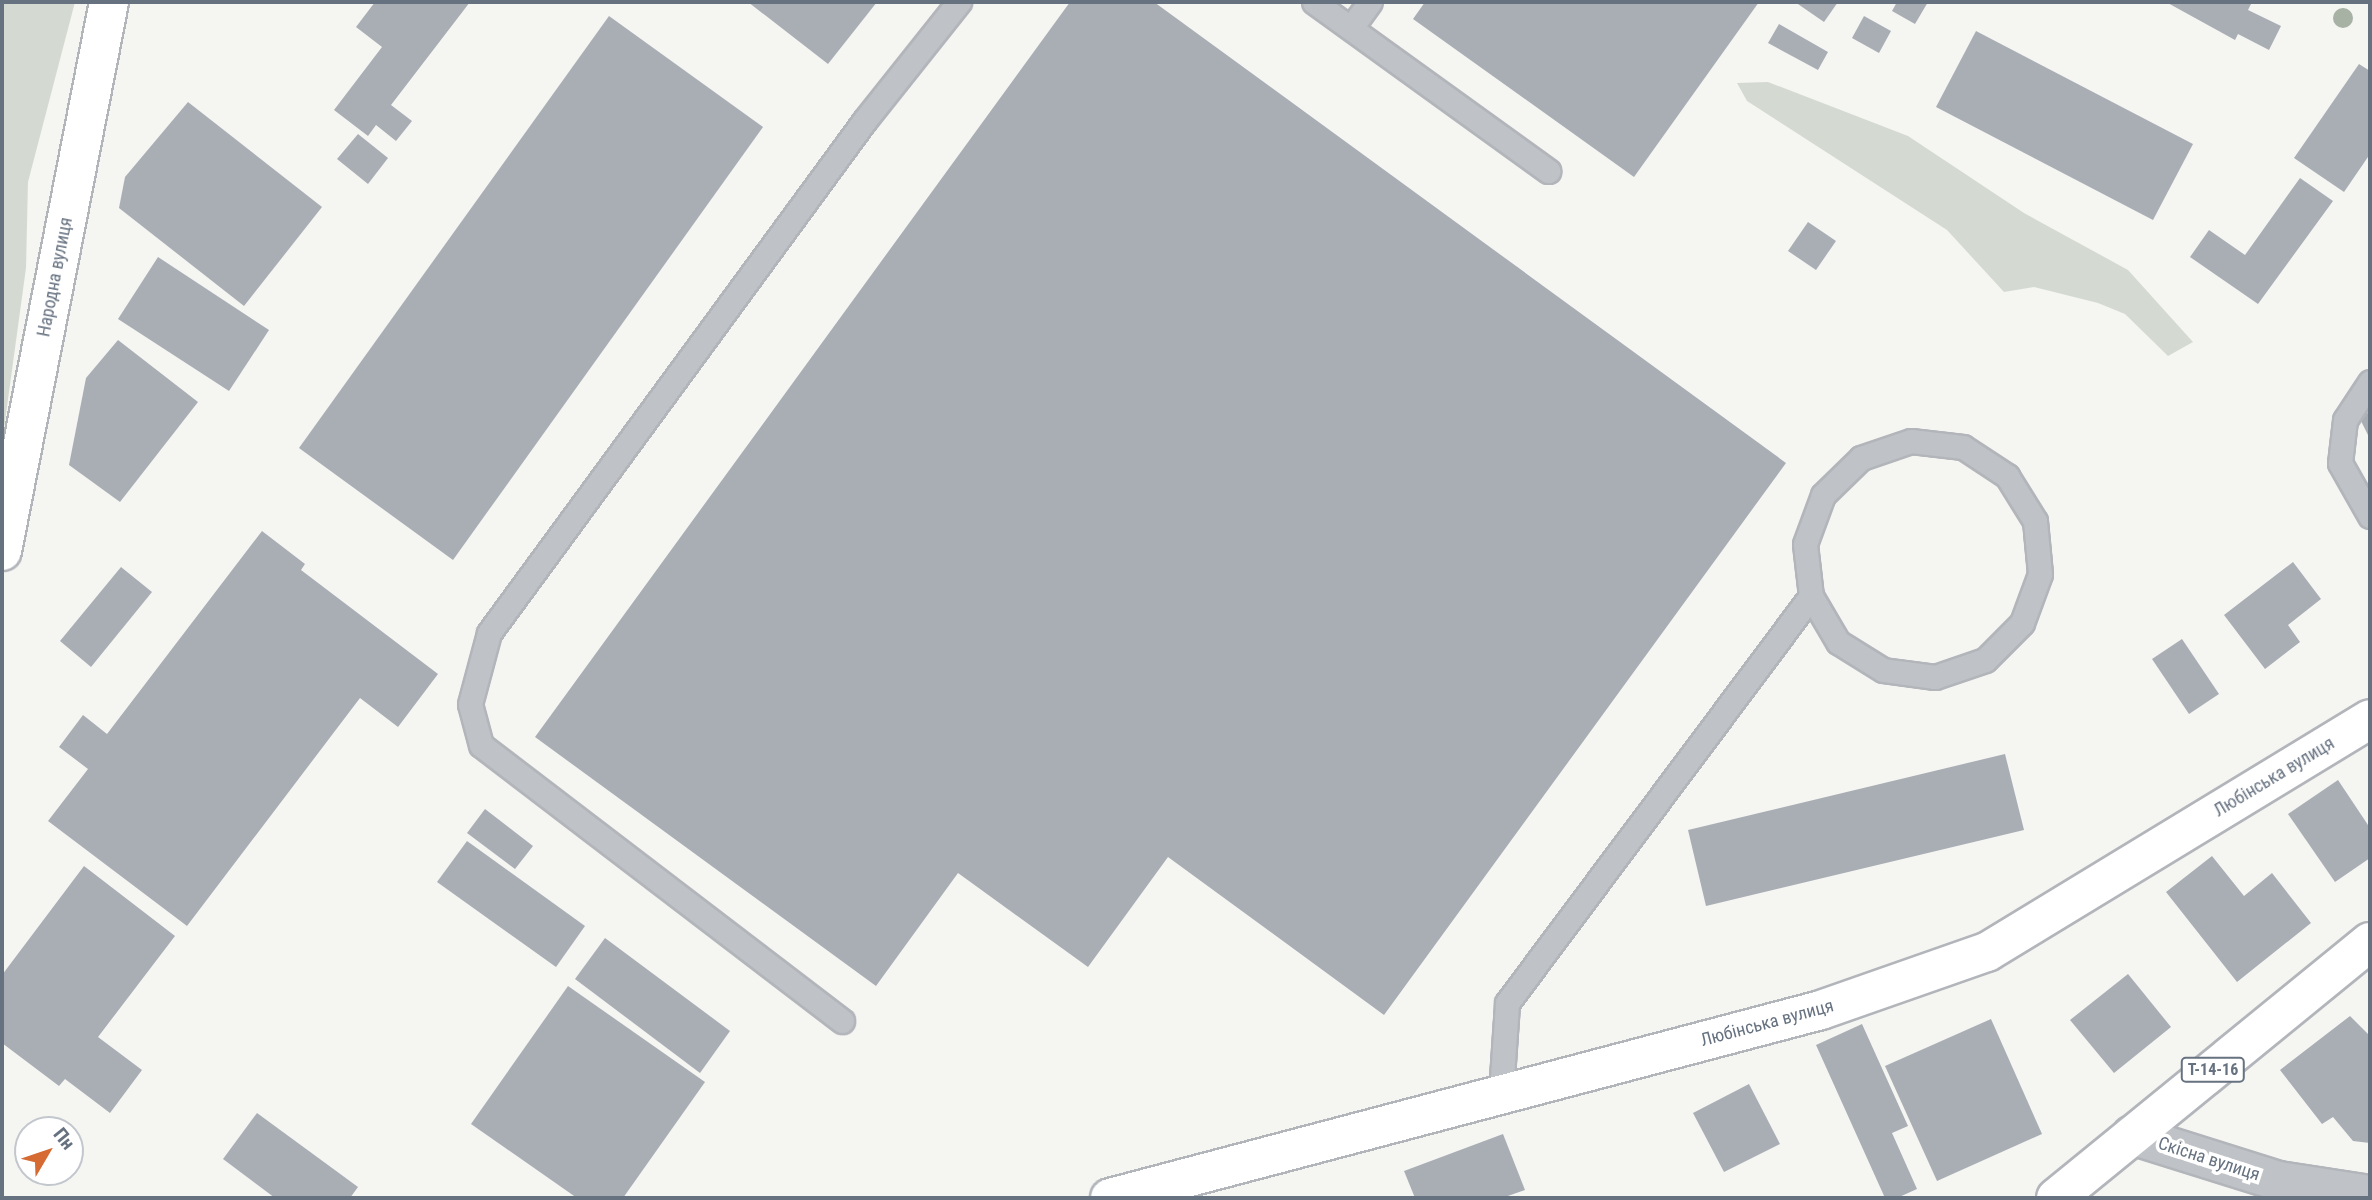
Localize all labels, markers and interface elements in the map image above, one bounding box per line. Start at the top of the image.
street label: Народна вулиця [33,215,77,339]
street label: Любінська вулиця [2210,733,2338,821]
street label: Любінська вулиця [1698,995,1836,1051]
road number: Т-14-16 [2180,1058,2246,1082]
north arrow [14,1116,84,1186]
text: Пн [49,1123,80,1154]
street label: Скісна вулиця [2155,1132,2263,1186]

